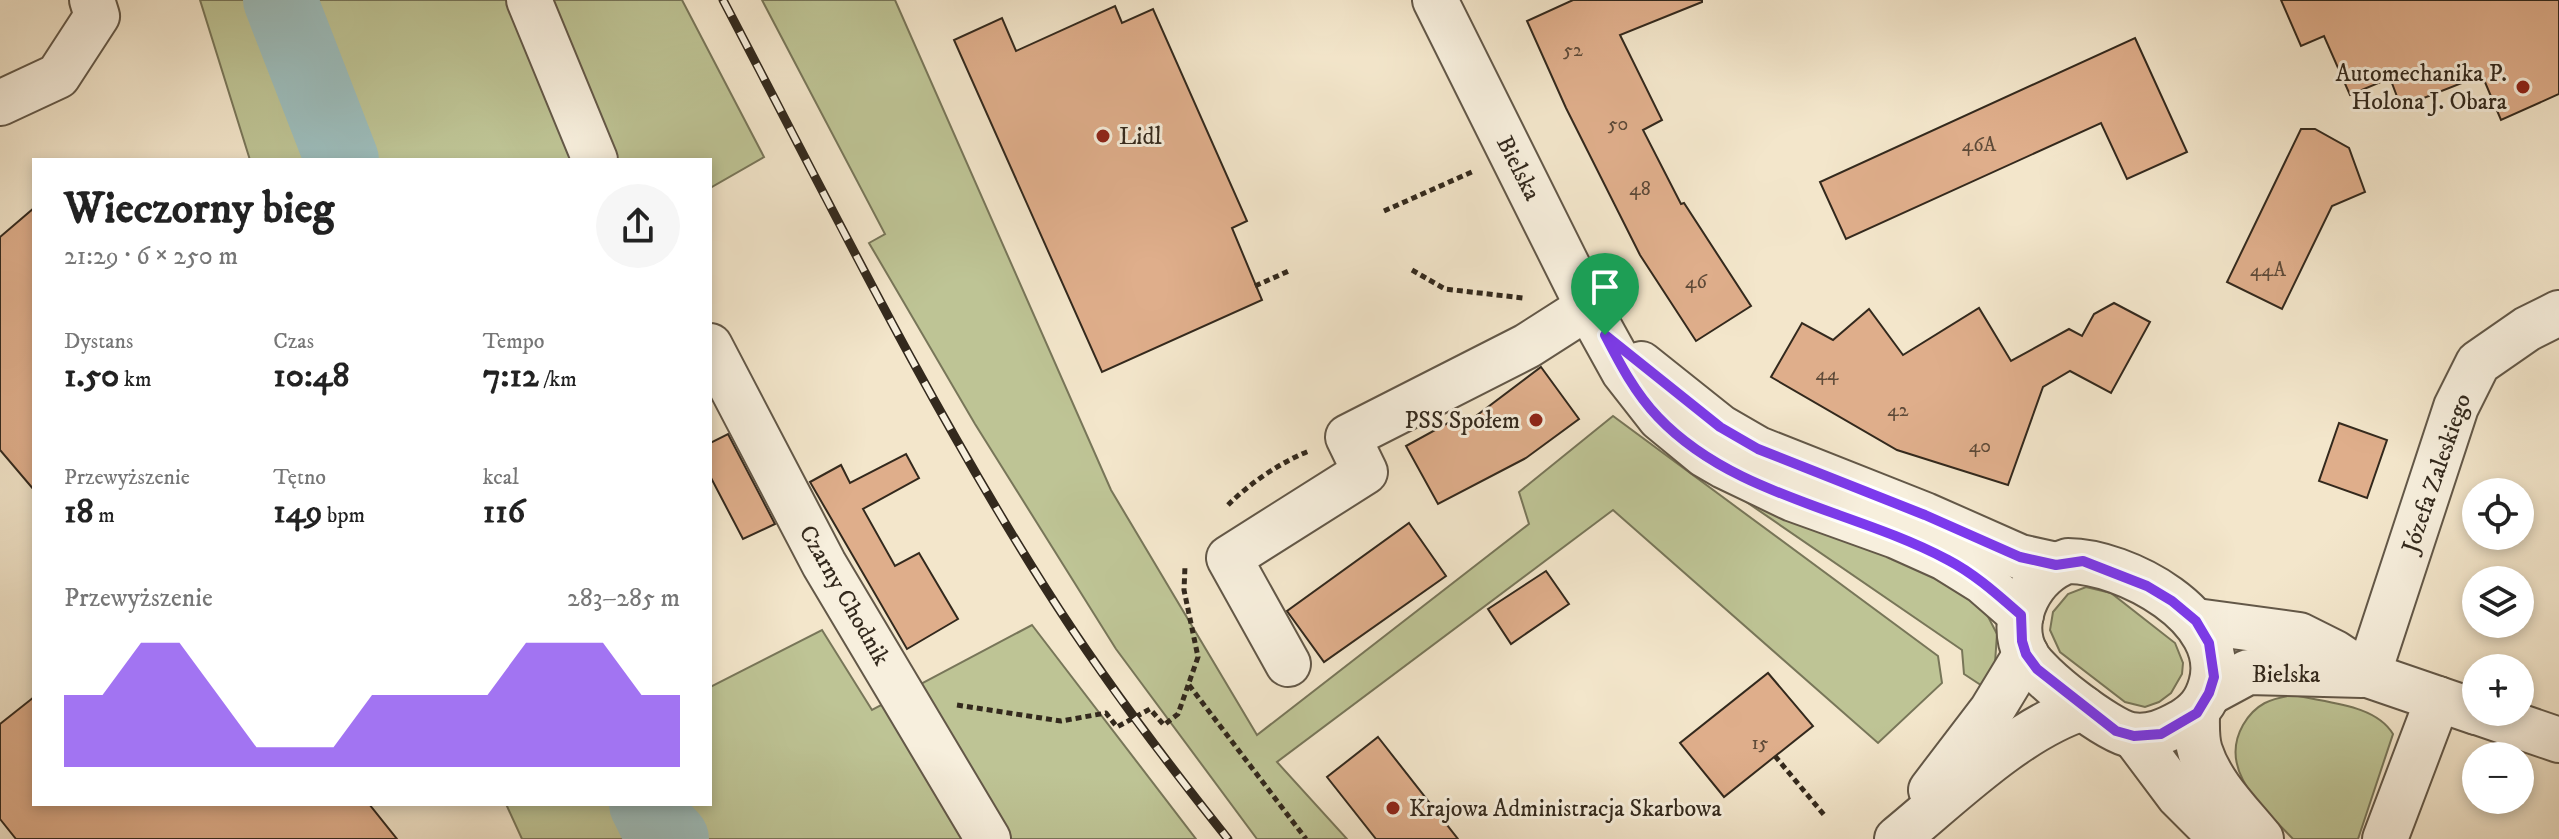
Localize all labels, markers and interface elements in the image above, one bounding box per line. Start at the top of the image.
house number: 52 [1563,38,1583,63]
place label: Automechanika P. Holona J. Obara [2335,59,2508,117]
marker: Automechanika P. Holona J. Obara [2514,78,2532,96]
house number: 50 [1608,112,1628,137]
place label: Lidl [1119,122,1162,152]
marker: Lidl [1094,127,1112,145]
street label: Bielska [1489,131,1547,206]
house number: 46A [1962,133,1997,158]
house number: 48 [1629,177,1651,202]
text: Wieczorny bieg [64,182,334,237]
button: share [596,184,680,268]
text: 21:29 · 6 × 250 m [64,240,238,273]
pin [1571,253,1639,335]
house number: 44A [2250,258,2286,283]
icon: arrive [1583,265,1627,309]
house number: 46 [1685,270,1708,295]
text: Dystans [64,328,133,355]
text: Czas [273,328,314,355]
text: Tempo [483,328,544,355]
text: 1.50 [64,355,119,397]
text: 10:48 [273,355,349,397]
text: 7:12 [483,355,539,397]
house number: 44 [1815,362,1839,387]
text: km [119,366,152,393]
text: /km [539,366,577,393]
street label: Józefa Zaleskiego [2395,390,2478,559]
house number: 42 [1887,398,1909,423]
place label: PSS Społem [1404,406,1520,436]
marker: PSS Społem [1527,411,1545,429]
house number: 40 [1969,434,1991,459]
text: Przewyższenie [64,464,190,491]
text: Tętno [273,464,326,491]
text: kcal [483,464,519,491]
map controls [2462,478,2534,814]
button: locate [2462,478,2534,550]
text: 18 [64,491,94,533]
text: 149 [273,491,322,533]
text: 116 [483,491,525,533]
text: m [94,502,115,529]
text: bpm [322,502,365,529]
street label: Czarny Chodnik [792,520,896,671]
button: layers [2462,566,2534,638]
text: Przewyższenie [64,582,213,615]
text: 283–285 m [567,582,680,615]
button: + [2462,654,2534,726]
street label: Bielska [2252,660,2321,690]
house number: 15 [1751,731,1769,756]
button: − [2462,742,2534,814]
place label: Krajowa Administracja Skarbowa [1409,794,1722,824]
marker: Krajowa Administracja Skarbowa [1384,799,1402,817]

